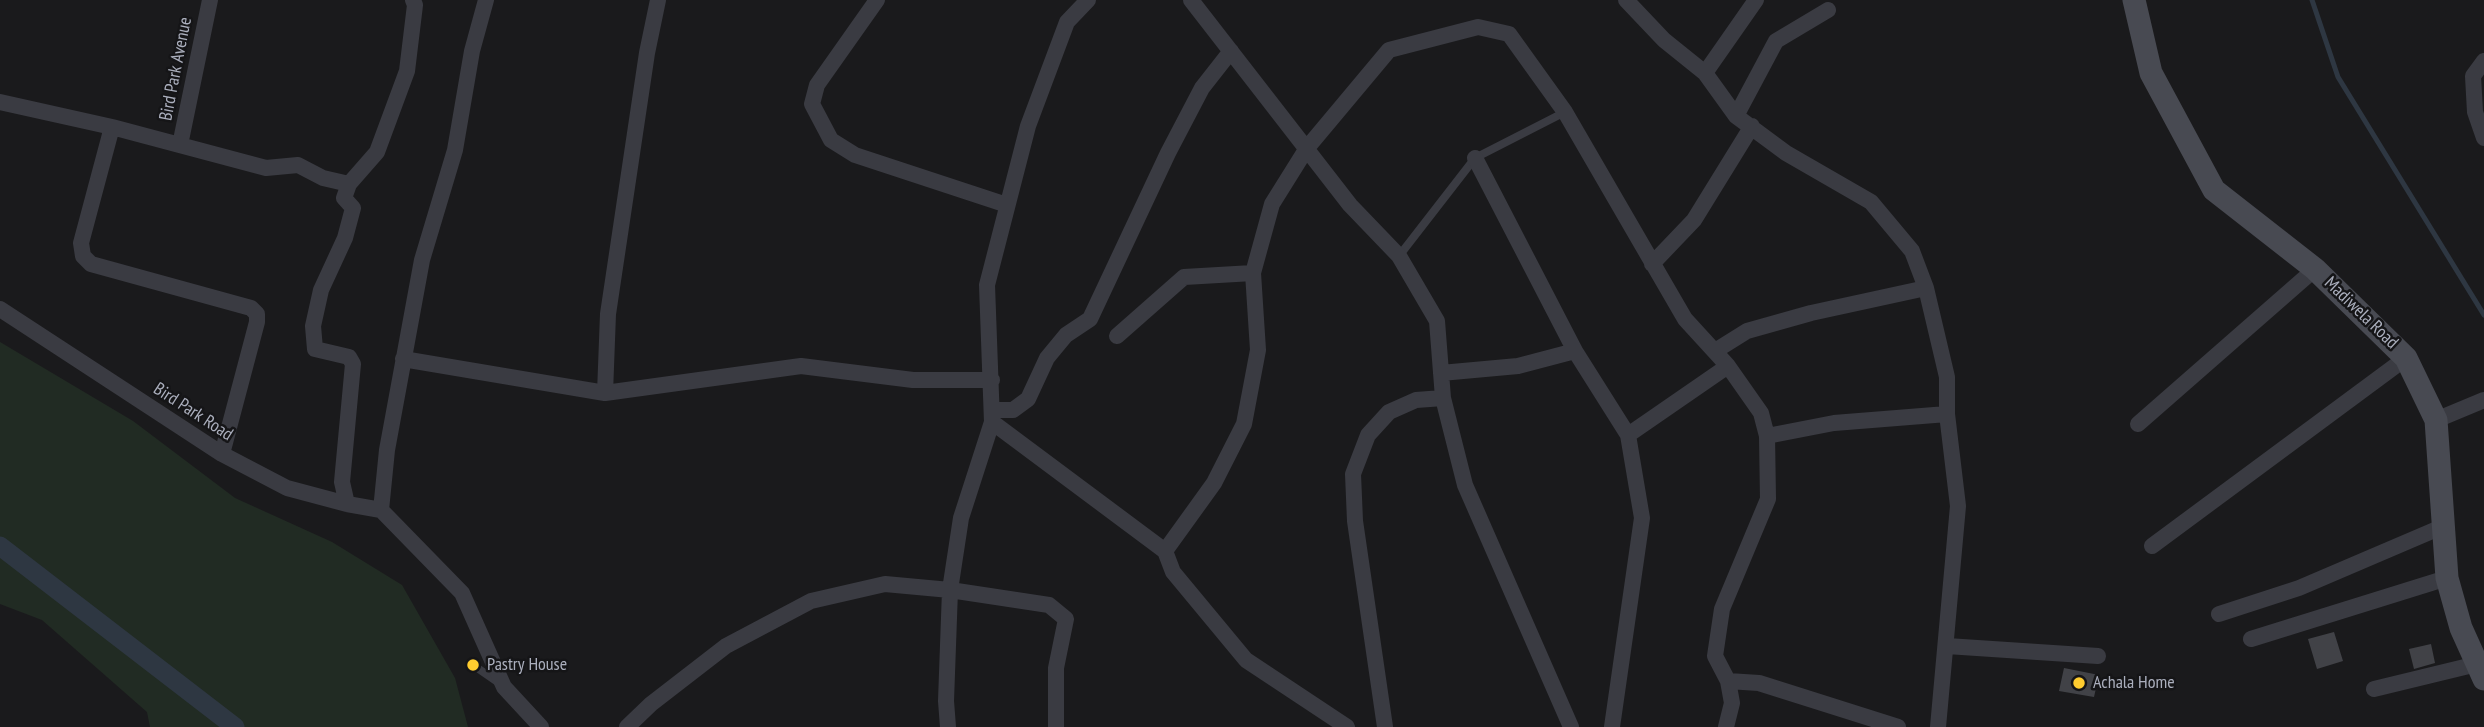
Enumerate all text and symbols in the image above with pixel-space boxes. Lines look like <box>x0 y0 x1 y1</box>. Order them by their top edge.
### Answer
street label: Bird Park Avenue <box>155 15 197 123</box>
street label: Madiwela Road <box>2320 273 2402 353</box>
street label: Bird Park Road <box>149 378 237 446</box>
place label: Pastry House <box>487 654 567 676</box>
marker: Pastry House <box>465 657 481 673</box>
place label: Achala Home <box>2093 672 2175 694</box>
marker: Achala Home <box>2071 675 2087 691</box>

